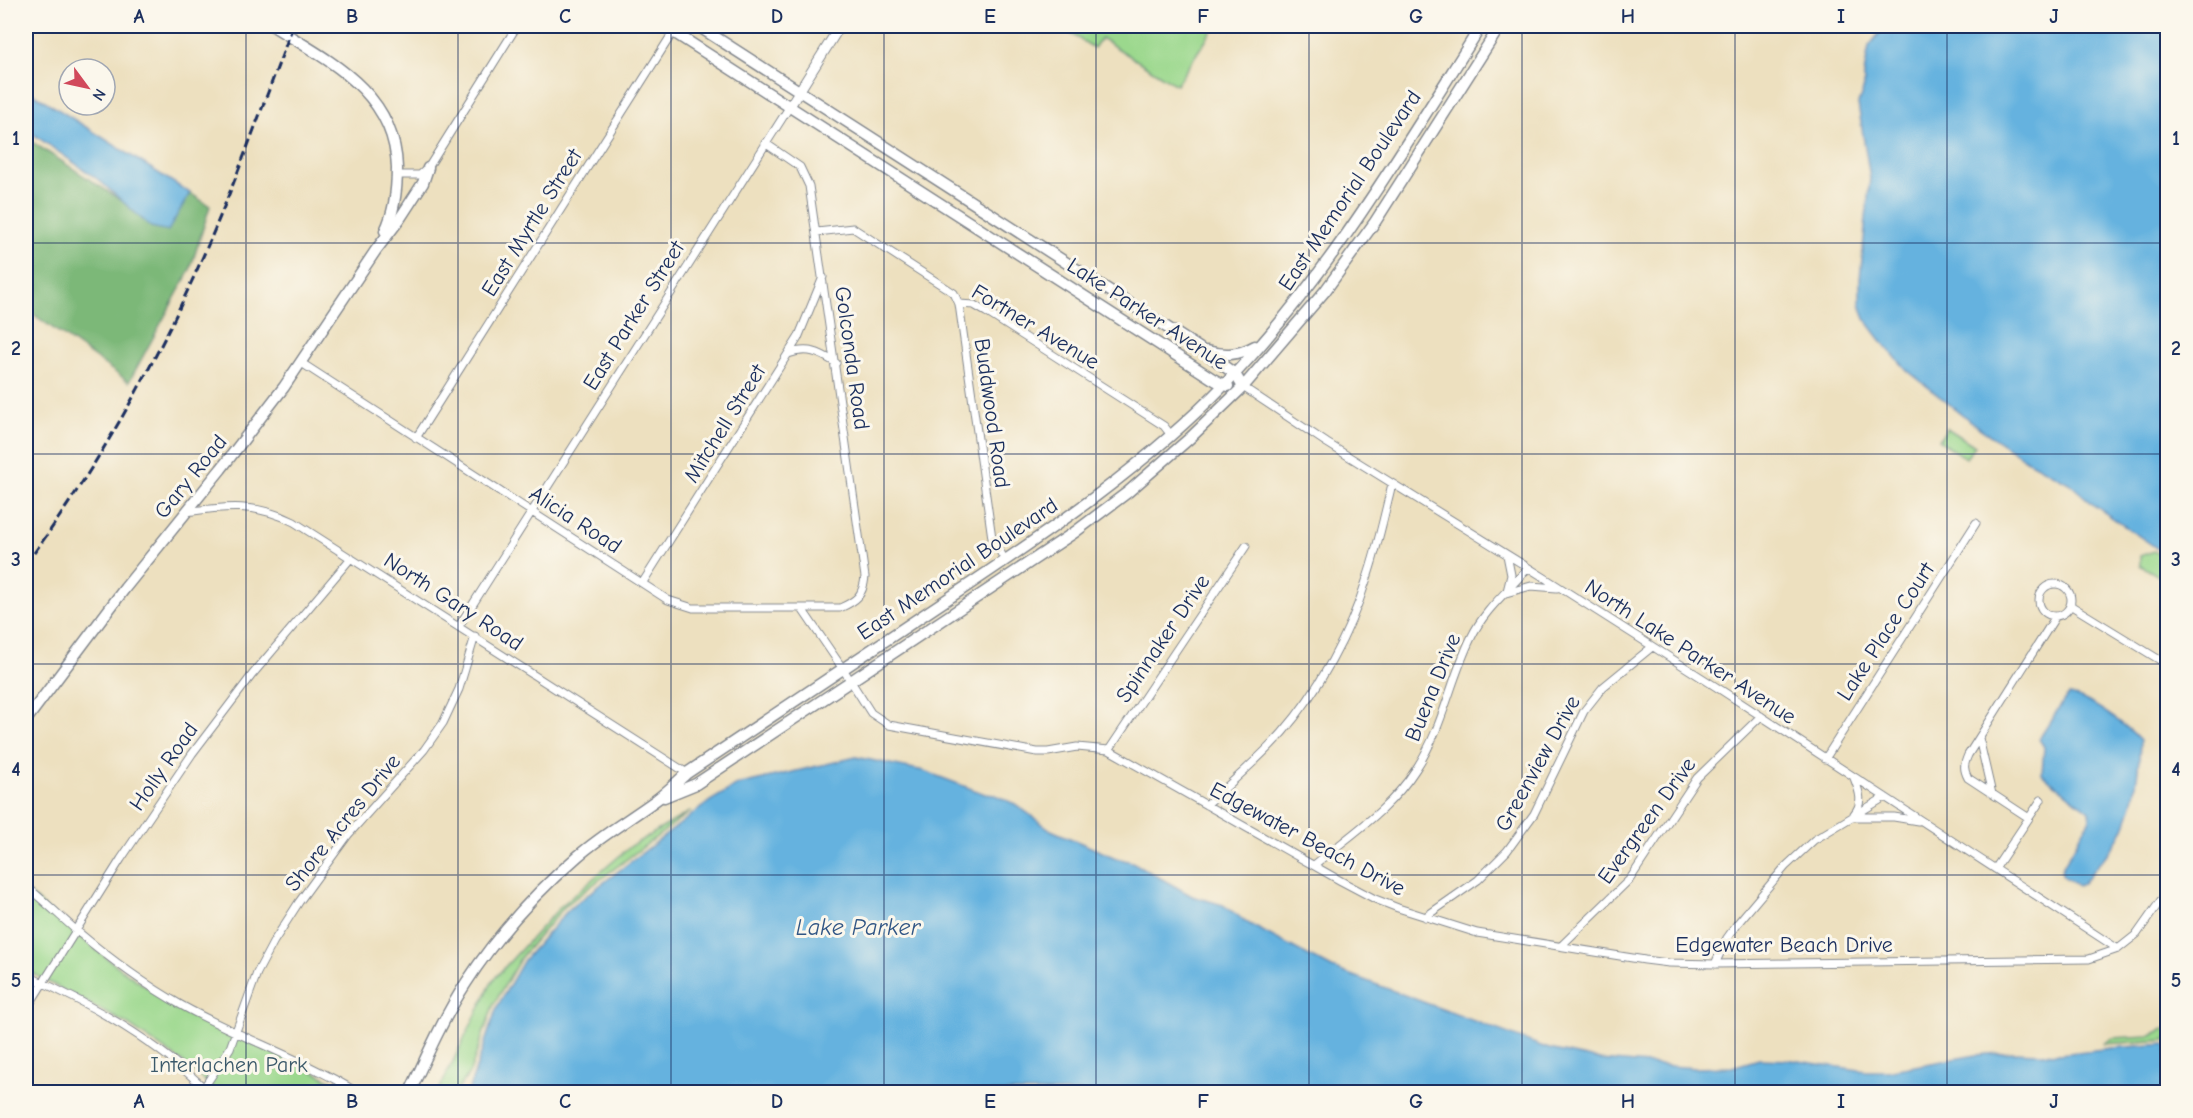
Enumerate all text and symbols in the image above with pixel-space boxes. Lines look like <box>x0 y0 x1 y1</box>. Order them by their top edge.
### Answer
text: A <box>133 5 145 28</box>
text: B <box>346 5 358 28</box>
text: C <box>559 5 571 28</box>
text: D <box>771 5 783 28</box>
text: E <box>984 5 996 28</box>
text: F <box>1197 5 1209 28</box>
text: G <box>1409 5 1423 28</box>
text: H <box>1621 5 1635 28</box>
text: I <box>1837 5 1845 28</box>
text: J <box>2049 5 2059 28</box>
north arrow <box>57 57 117 117</box>
text: N <box>88 85 109 104</box>
street label: East Memorial Boulevard <box>1273 85 1427 296</box>
text: 1 <box>12 127 20 150</box>
text: 1 <box>2172 127 2180 150</box>
street label: East Myrtle Street <box>476 143 588 301</box>
street label: East Parker Street <box>577 235 691 395</box>
street label: Lake Parker Avenue <box>1062 252 1233 375</box>
street label: Fortner Avenue <box>967 279 1104 375</box>
street label: Golconda Road <box>829 285 875 431</box>
text: 2 <box>11 337 21 360</box>
street label: Buddwood Road <box>969 337 1015 490</box>
text: 2 <box>2171 337 2181 360</box>
street label: Mitchell Street <box>678 359 772 487</box>
street label: Gary Road <box>149 429 233 524</box>
street label: Alicia Road <box>525 481 626 559</box>
street label: East Memorial Boulevard <box>852 492 1063 646</box>
street label: North Gary Road <box>379 547 528 657</box>
text: 3 <box>11 548 21 571</box>
text: 3 <box>2171 548 2181 571</box>
street label: Lake Place Court <box>1832 557 1941 705</box>
street label: Spinnaker Drive <box>1110 569 1215 708</box>
street label: North Lake Parker Avenue <box>1580 574 1801 730</box>
street label: Buena Drive <box>1399 630 1466 745</box>
street label: Greenview Drive <box>1490 691 1586 836</box>
street label: Holly Road <box>124 717 204 816</box>
street label: Shore Acres Drive <box>280 749 406 896</box>
street label: Evergreen Drive <box>1592 752 1701 889</box>
text: 4 <box>11 758 21 781</box>
text: 4 <box>2171 758 2181 781</box>
street label: Edgewater Beach Drive <box>1205 776 1410 901</box>
water label: Lake Parker <box>796 913 922 941</box>
street label: Edgewater Beach Drive <box>1675 932 1893 958</box>
text: 5 <box>11 969 21 992</box>
text: 5 <box>2171 969 2181 992</box>
park label: Interlachen Park <box>150 1052 308 1078</box>
text: A <box>133 1090 145 1113</box>
text: B <box>346 1090 358 1113</box>
text: C <box>559 1090 571 1113</box>
text: D <box>771 1090 783 1113</box>
text: E <box>984 1090 996 1113</box>
text: F <box>1197 1090 1209 1113</box>
text: G <box>1409 1090 1423 1113</box>
text: H <box>1621 1090 1635 1113</box>
text: I <box>1837 1090 1845 1113</box>
text: J <box>2049 1090 2059 1113</box>

